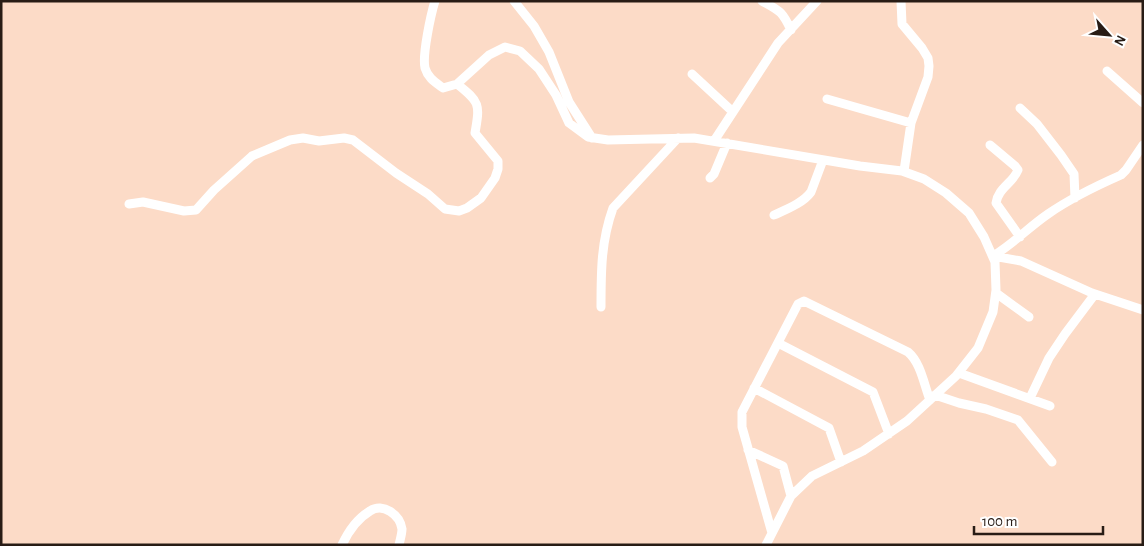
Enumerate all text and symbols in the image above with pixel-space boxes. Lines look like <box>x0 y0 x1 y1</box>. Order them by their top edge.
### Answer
north arrow <box>1084 10 1134 60</box>
text: N <box>1111 33 1128 48</box>
scale bar <box>974 504 1103 536</box>
text: 100 m <box>982 514 1017 529</box>

